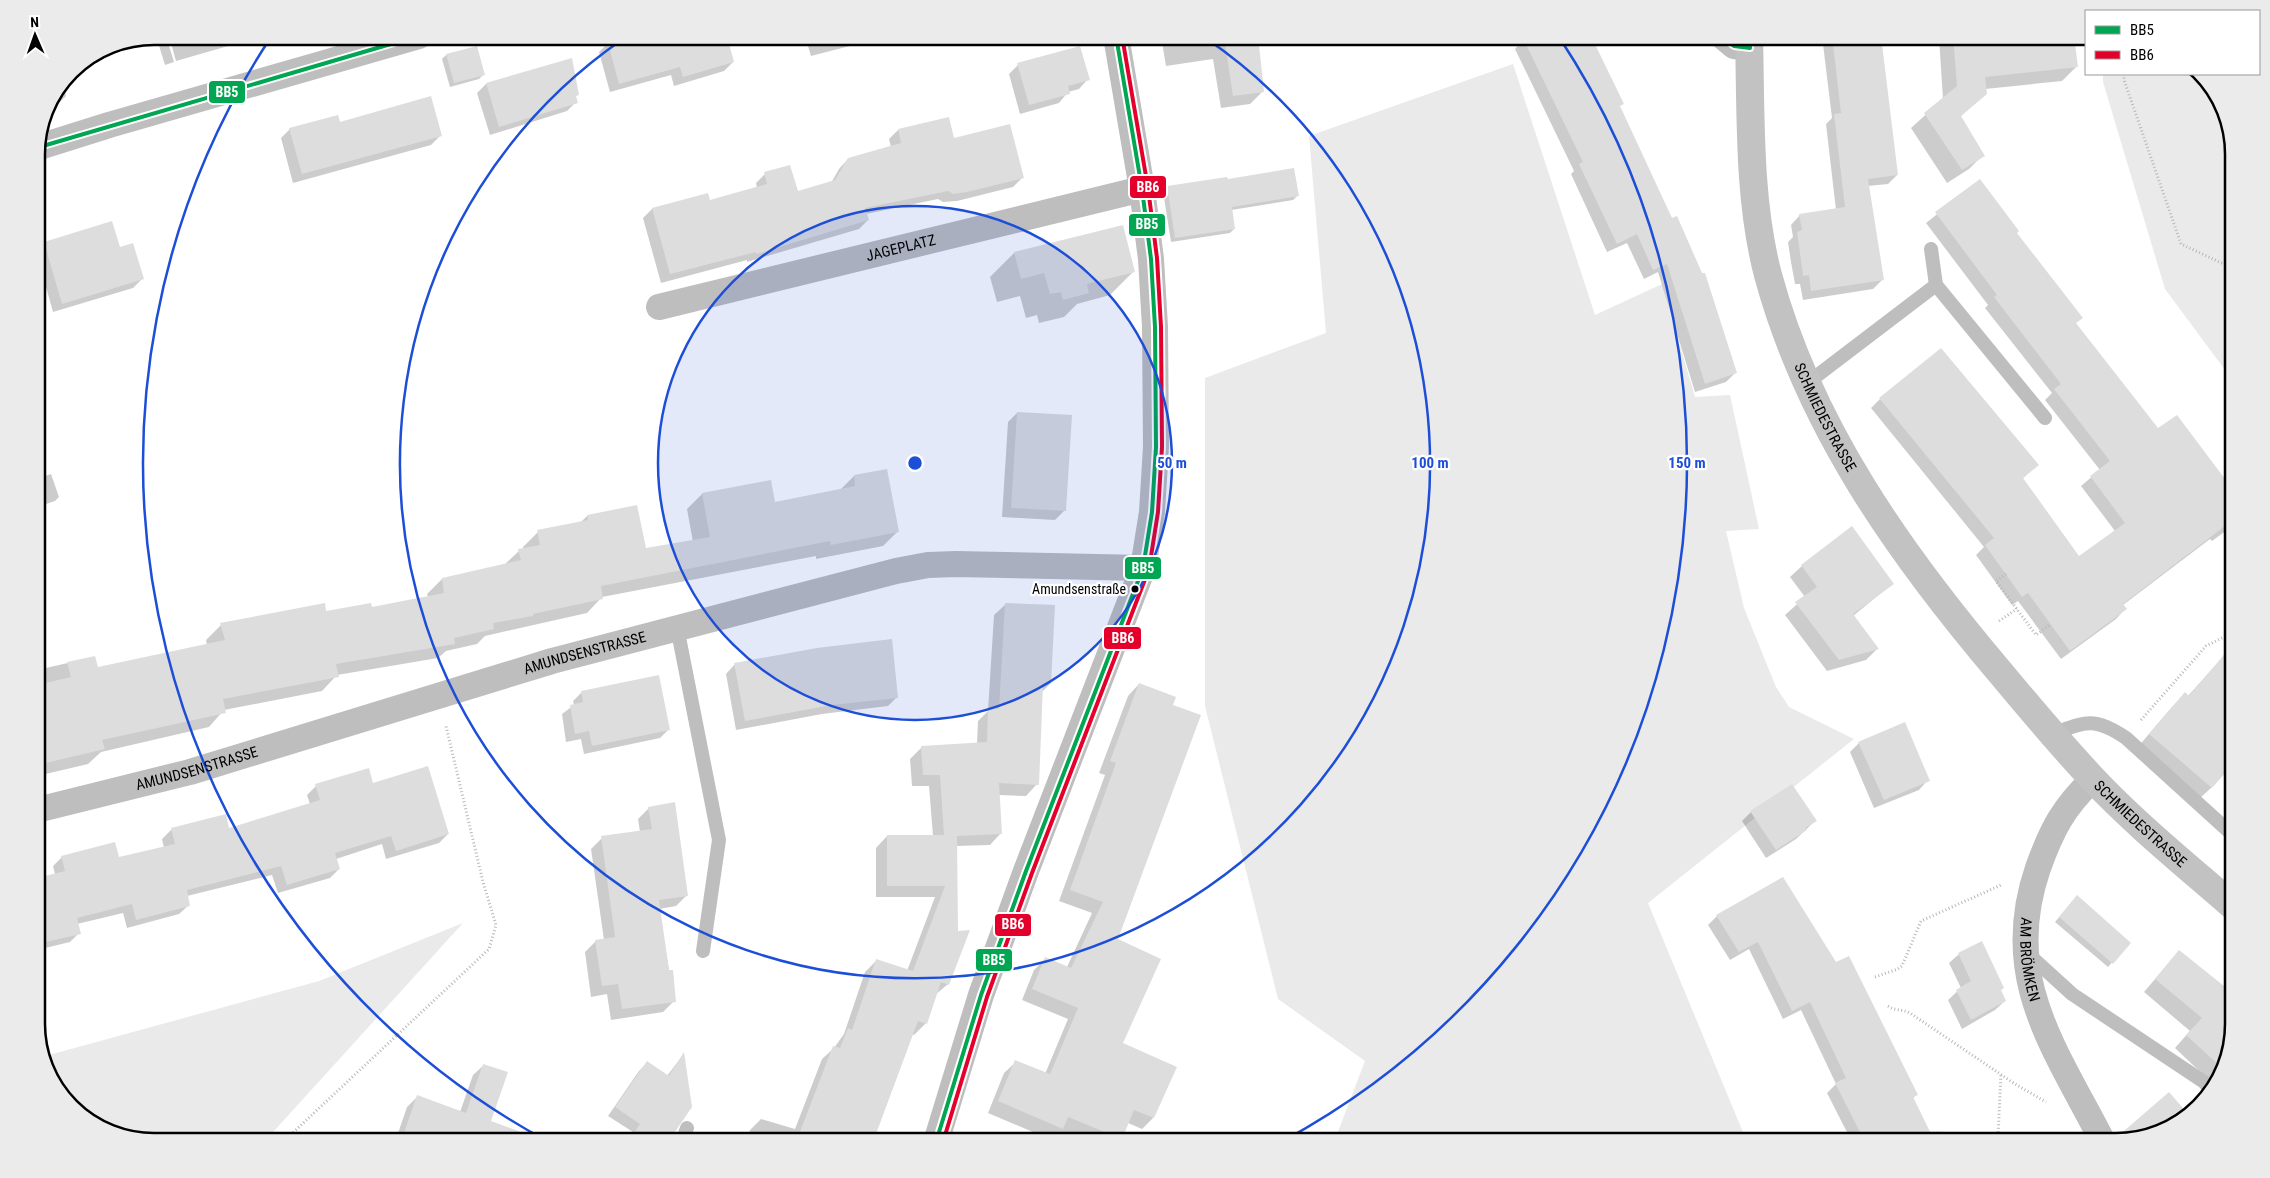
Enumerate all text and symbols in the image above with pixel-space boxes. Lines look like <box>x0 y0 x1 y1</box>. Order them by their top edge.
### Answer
north arrow <box>10 10 60 60</box>
legend <box>2085 10 2260 75</box>
text: N <box>30 14 39 30</box>
text: BB5 <box>2130 21 2154 39</box>
text: BB6 <box>2130 46 2154 64</box>
line badge: BB5 <box>208 80 246 104</box>
text: BB5 <box>216 84 238 100</box>
line badge: BB6 <box>1129 175 1167 199</box>
text: BB6 <box>1137 179 1159 195</box>
line badge: BB5 <box>1128 213 1166 237</box>
text: BB5 <box>1136 216 1158 232</box>
street label: JAGEPLATZ <box>864 231 938 265</box>
street label: SCHMIEDESTRASSE <box>1790 360 1860 475</box>
centre of rings <box>906 454 924 472</box>
text: 50 m <box>1157 454 1187 472</box>
text: 100 m <box>1411 454 1449 472</box>
text: 150 m <box>1668 454 1706 472</box>
line badge: BB5 <box>1124 556 1162 580</box>
text: BB5 <box>1132 560 1154 576</box>
place label: Amundsenstraße <box>1032 581 1126 597</box>
marker: Amundsenstraße <box>1130 584 1140 594</box>
line badge: BB6 <box>1103 626 1142 650</box>
street label: AMUNDSENSTRASSE <box>521 628 648 678</box>
text: BB6 <box>1112 630 1134 646</box>
street label: AMUNDSENSTRASSE <box>134 743 260 794</box>
street label: SCHMIEDESTRASSE <box>2090 777 2190 871</box>
line badge: BB6 <box>994 913 1032 937</box>
text: BB6 <box>1002 916 1024 932</box>
street label: AM BRÖMKEN <box>2016 917 2044 1004</box>
line badge: BB5 <box>975 948 1013 972</box>
text: BB5 <box>983 952 1005 968</box>

